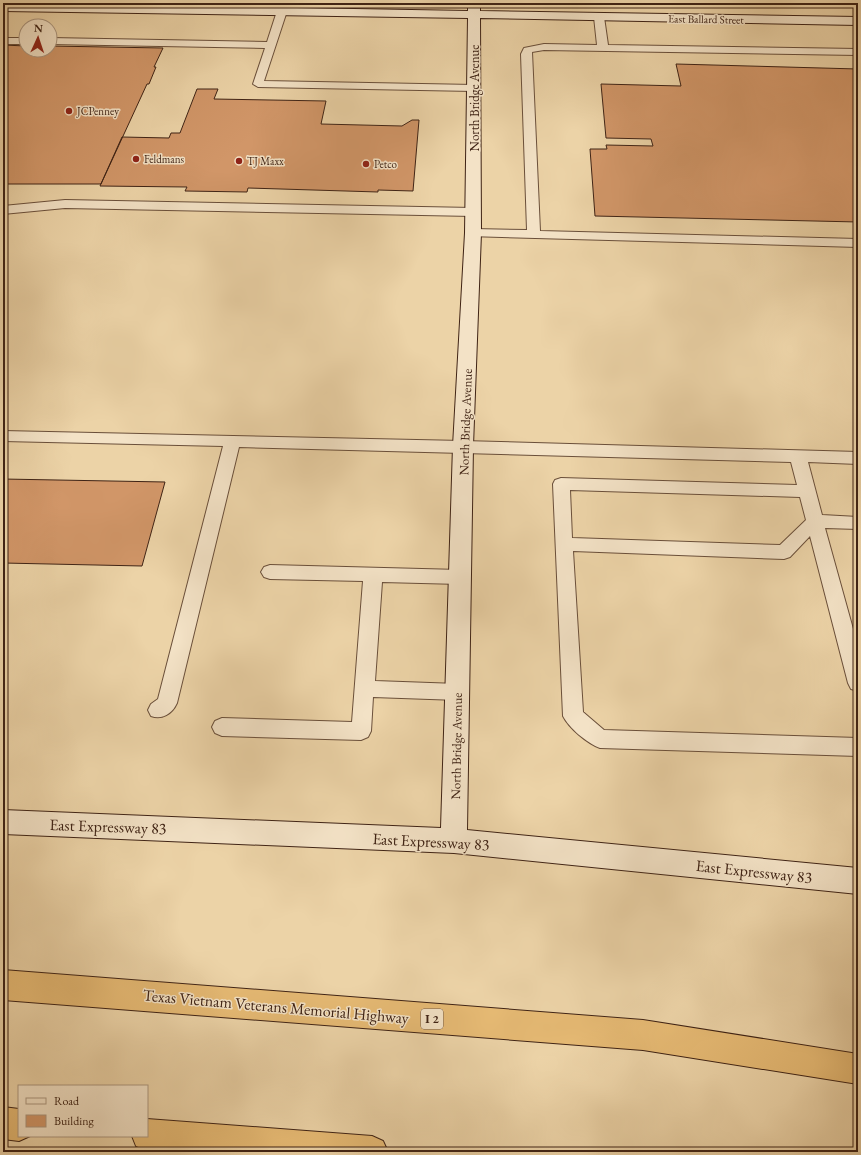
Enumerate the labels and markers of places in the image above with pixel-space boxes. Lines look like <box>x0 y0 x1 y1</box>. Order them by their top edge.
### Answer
place label: JCPenney <box>76 104 119 118</box>
marker: JCPenney <box>64 106 74 116</box>
place label: Feldmans <box>144 152 185 166</box>
marker: Feldmans <box>131 154 141 164</box>
place label: TJ Maxx <box>247 154 284 168</box>
marker: TJ Maxx <box>234 156 244 166</box>
place label: Petco <box>374 157 398 171</box>
marker: Petco <box>361 159 371 169</box>

